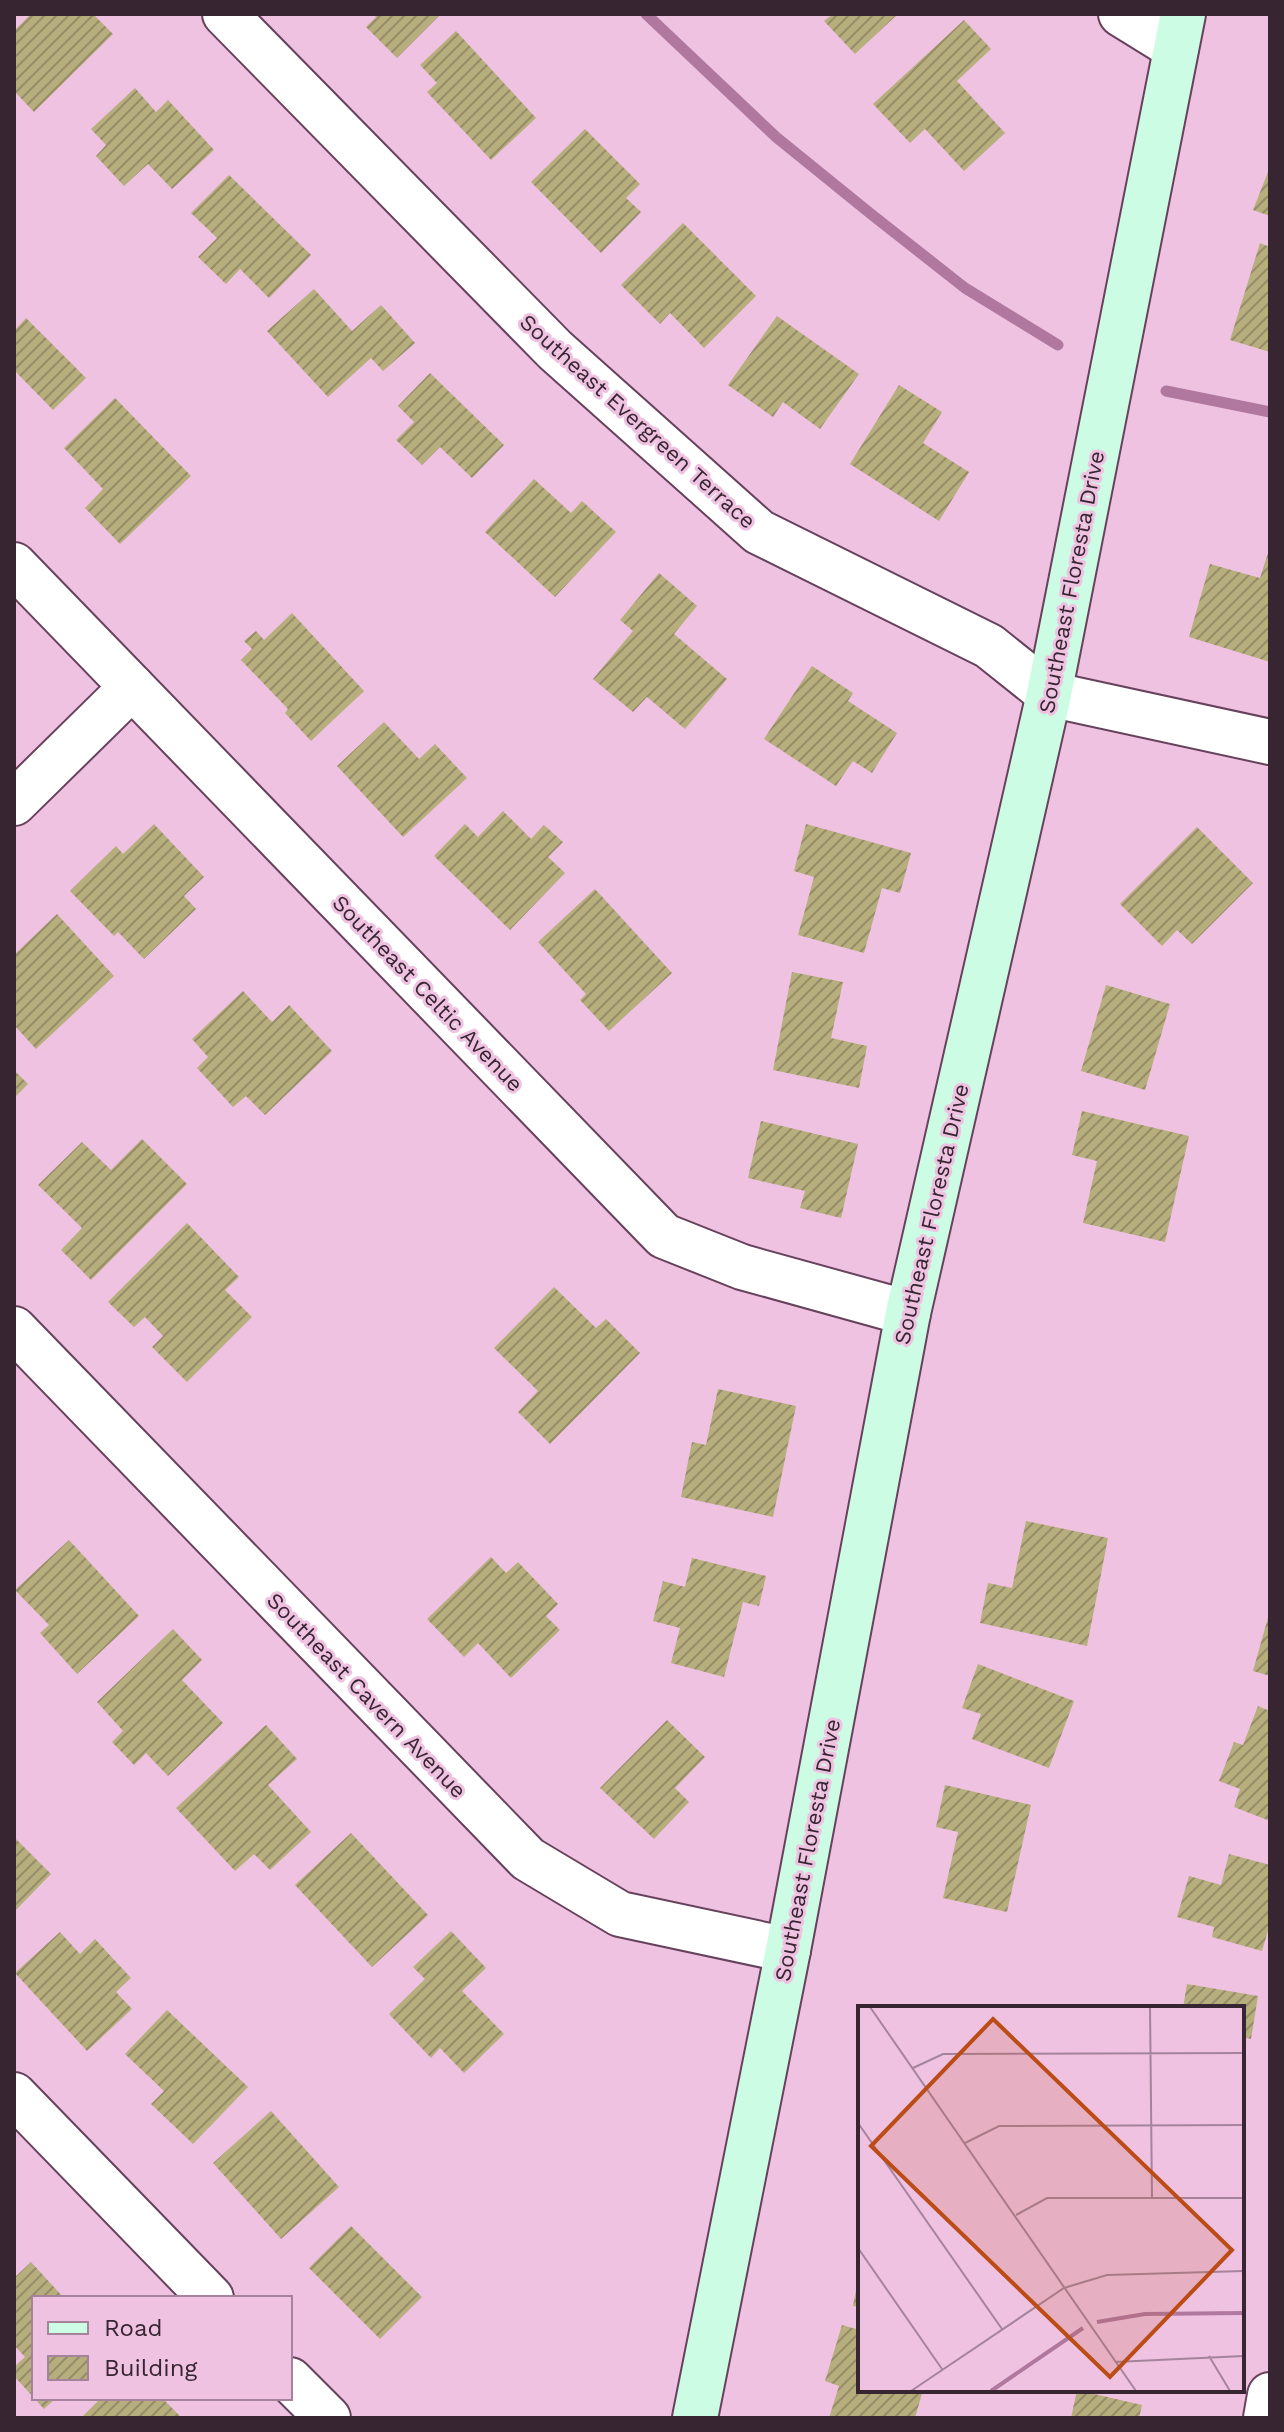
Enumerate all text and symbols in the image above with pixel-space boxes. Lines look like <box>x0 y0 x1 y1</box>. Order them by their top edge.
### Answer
street label: Southeast Evergreen Terrace <box>515 309 760 534</box>
street label: Southeast Floresta Drive <box>1034 449 1109 715</box>
street label: Southeast Celtic Avenue <box>327 890 528 1097</box>
street label: Southeast Floresta Drive <box>889 1081 974 1347</box>
street label: Southeast Cavern Avenue <box>262 1588 471 1803</box>
street label: Southeast Floresta Drive <box>770 1717 845 1983</box>
inset map <box>858 2006 1244 2392</box>
legend <box>32 2296 292 2400</box>
text: Road <box>104 2314 163 2342</box>
text: Building <box>104 2354 197 2382</box>

